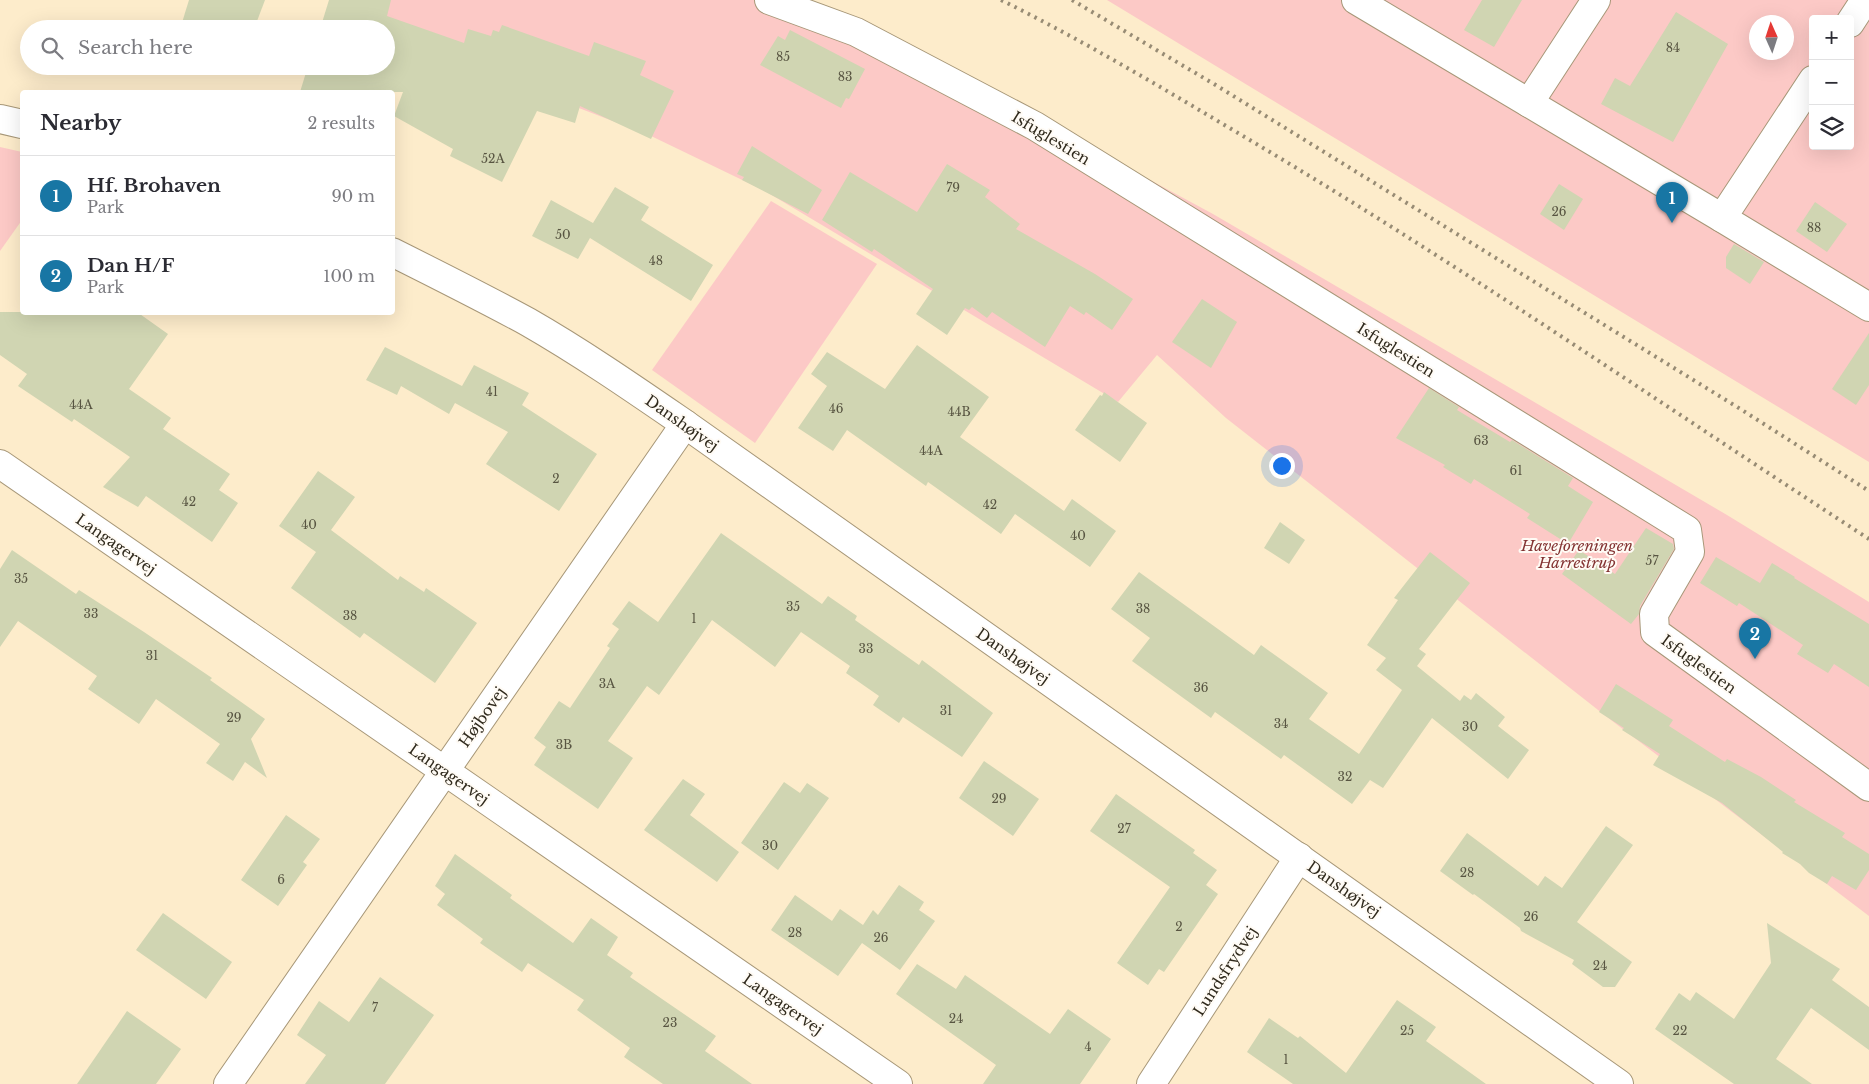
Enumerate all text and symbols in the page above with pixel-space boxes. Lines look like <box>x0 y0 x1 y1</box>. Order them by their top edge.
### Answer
north arrow <box>1749 15 1794 60</box>
map controls <box>1809 15 1854 150</box>
button: + <box>1809 15 1854 60</box>
search box <box>20 20 395 75</box>
icon: search <box>38 34 66 62</box>
text: Search here <box>78 36 193 59</box>
house number: 84 <box>1666 40 1680 55</box>
house number: 85 <box>776 49 790 64</box>
button: − <box>1809 60 1854 105</box>
house number: 83 <box>838 69 852 84</box>
button: layers <box>1809 105 1854 150</box>
street label: Isfuglestien <box>1008 107 1094 169</box>
text: Nearby <box>40 110 121 136</box>
text: 2 results <box>307 113 375 133</box>
house number: 52A <box>481 151 505 166</box>
text: Hf. Brohaven <box>87 174 221 197</box>
house number: 79 <box>946 180 960 195</box>
pin: 1 <box>1656 182 1688 223</box>
text: 1 <box>53 186 59 206</box>
text: 90 m <box>332 186 375 206</box>
text: Park <box>87 197 124 217</box>
house number: 26 <box>1551 204 1567 219</box>
house number: 88 <box>1807 220 1821 235</box>
house number: 50 <box>555 227 571 242</box>
house number: 48 <box>649 253 663 268</box>
text: Dan H/F <box>87 254 174 277</box>
text: 2 <box>51 266 61 286</box>
text: 100 m <box>323 266 375 286</box>
text: Park <box>87 277 124 297</box>
street label: Isfuglestien <box>1354 319 1438 381</box>
house number: 41 <box>486 384 498 399</box>
street label: Danshøjvej <box>642 391 722 455</box>
house number: 44A <box>69 397 93 412</box>
house number: 46 <box>829 401 844 416</box>
house number: 44B <box>947 404 971 419</box>
house number: 63 <box>1473 433 1489 448</box>
house number: 44A <box>919 443 943 458</box>
your location <box>1269 453 1295 479</box>
house number: 61 <box>1509 463 1523 478</box>
house number: 2 <box>552 471 560 486</box>
house number: 42 <box>182 494 196 509</box>
house number: 42 <box>983 497 997 512</box>
street label: Langagervej <box>72 509 160 579</box>
house number: 40 <box>301 517 317 532</box>
house number: 40 <box>1070 528 1086 543</box>
park label: Haveforeningen Harrestrup <box>1520 536 1633 572</box>
house number: 57 <box>1646 553 1659 568</box>
house number: 35 <box>14 571 28 586</box>
house number: 35 <box>786 599 800 614</box>
house number: 38 <box>1136 601 1150 616</box>
house number: 33 <box>84 606 98 621</box>
house number: 38 <box>343 608 357 623</box>
house number: 1 <box>691 611 697 626</box>
pin: 2 <box>1739 618 1771 659</box>
street label: Danshøjvej <box>973 624 1053 688</box>
street label: Isfuglestien <box>1658 630 1740 698</box>
house number: 33 <box>859 641 873 656</box>
house number: 31 <box>146 648 158 663</box>
house number: 3A <box>599 676 616 691</box>
house number: 36 <box>1193 680 1209 695</box>
street label: Højbovej <box>454 683 510 751</box>
house number: 31 <box>940 703 952 718</box>
house number: 29 <box>226 710 242 725</box>
house number: 34 <box>1274 716 1288 731</box>
house number: 30 <box>1462 719 1478 734</box>
house number: 3B <box>556 737 572 752</box>
street label: Langagervej <box>405 739 493 809</box>
house number: 32 <box>1338 769 1352 784</box>
house number: 29 <box>991 791 1007 806</box>
house number: 27 <box>1117 821 1132 836</box>
house number: 30 <box>762 838 778 853</box>
street label: Danshøjvej <box>1304 857 1384 921</box>
house number: 28 <box>1460 865 1474 880</box>
house number: 6 <box>277 872 285 887</box>
house number: 26 <box>1523 909 1539 924</box>
house number: 2 <box>1175 919 1183 934</box>
street label: Lundsfrydvej <box>1189 923 1261 1019</box>
house number: 28 <box>788 925 802 940</box>
house number: 26 <box>873 930 889 945</box>
house number: 24 <box>1593 958 1607 973</box>
street label: Langagervej <box>739 969 827 1039</box>
house number: 7 <box>372 1000 379 1015</box>
house number: 24 <box>949 1011 963 1026</box>
house number: 23 <box>663 1015 677 1030</box>
house number: 25 <box>1400 1023 1414 1038</box>
house number: 22 <box>1673 1023 1687 1038</box>
house number: 4 <box>1084 1039 1092 1054</box>
house number: 1 <box>1283 1052 1289 1067</box>

